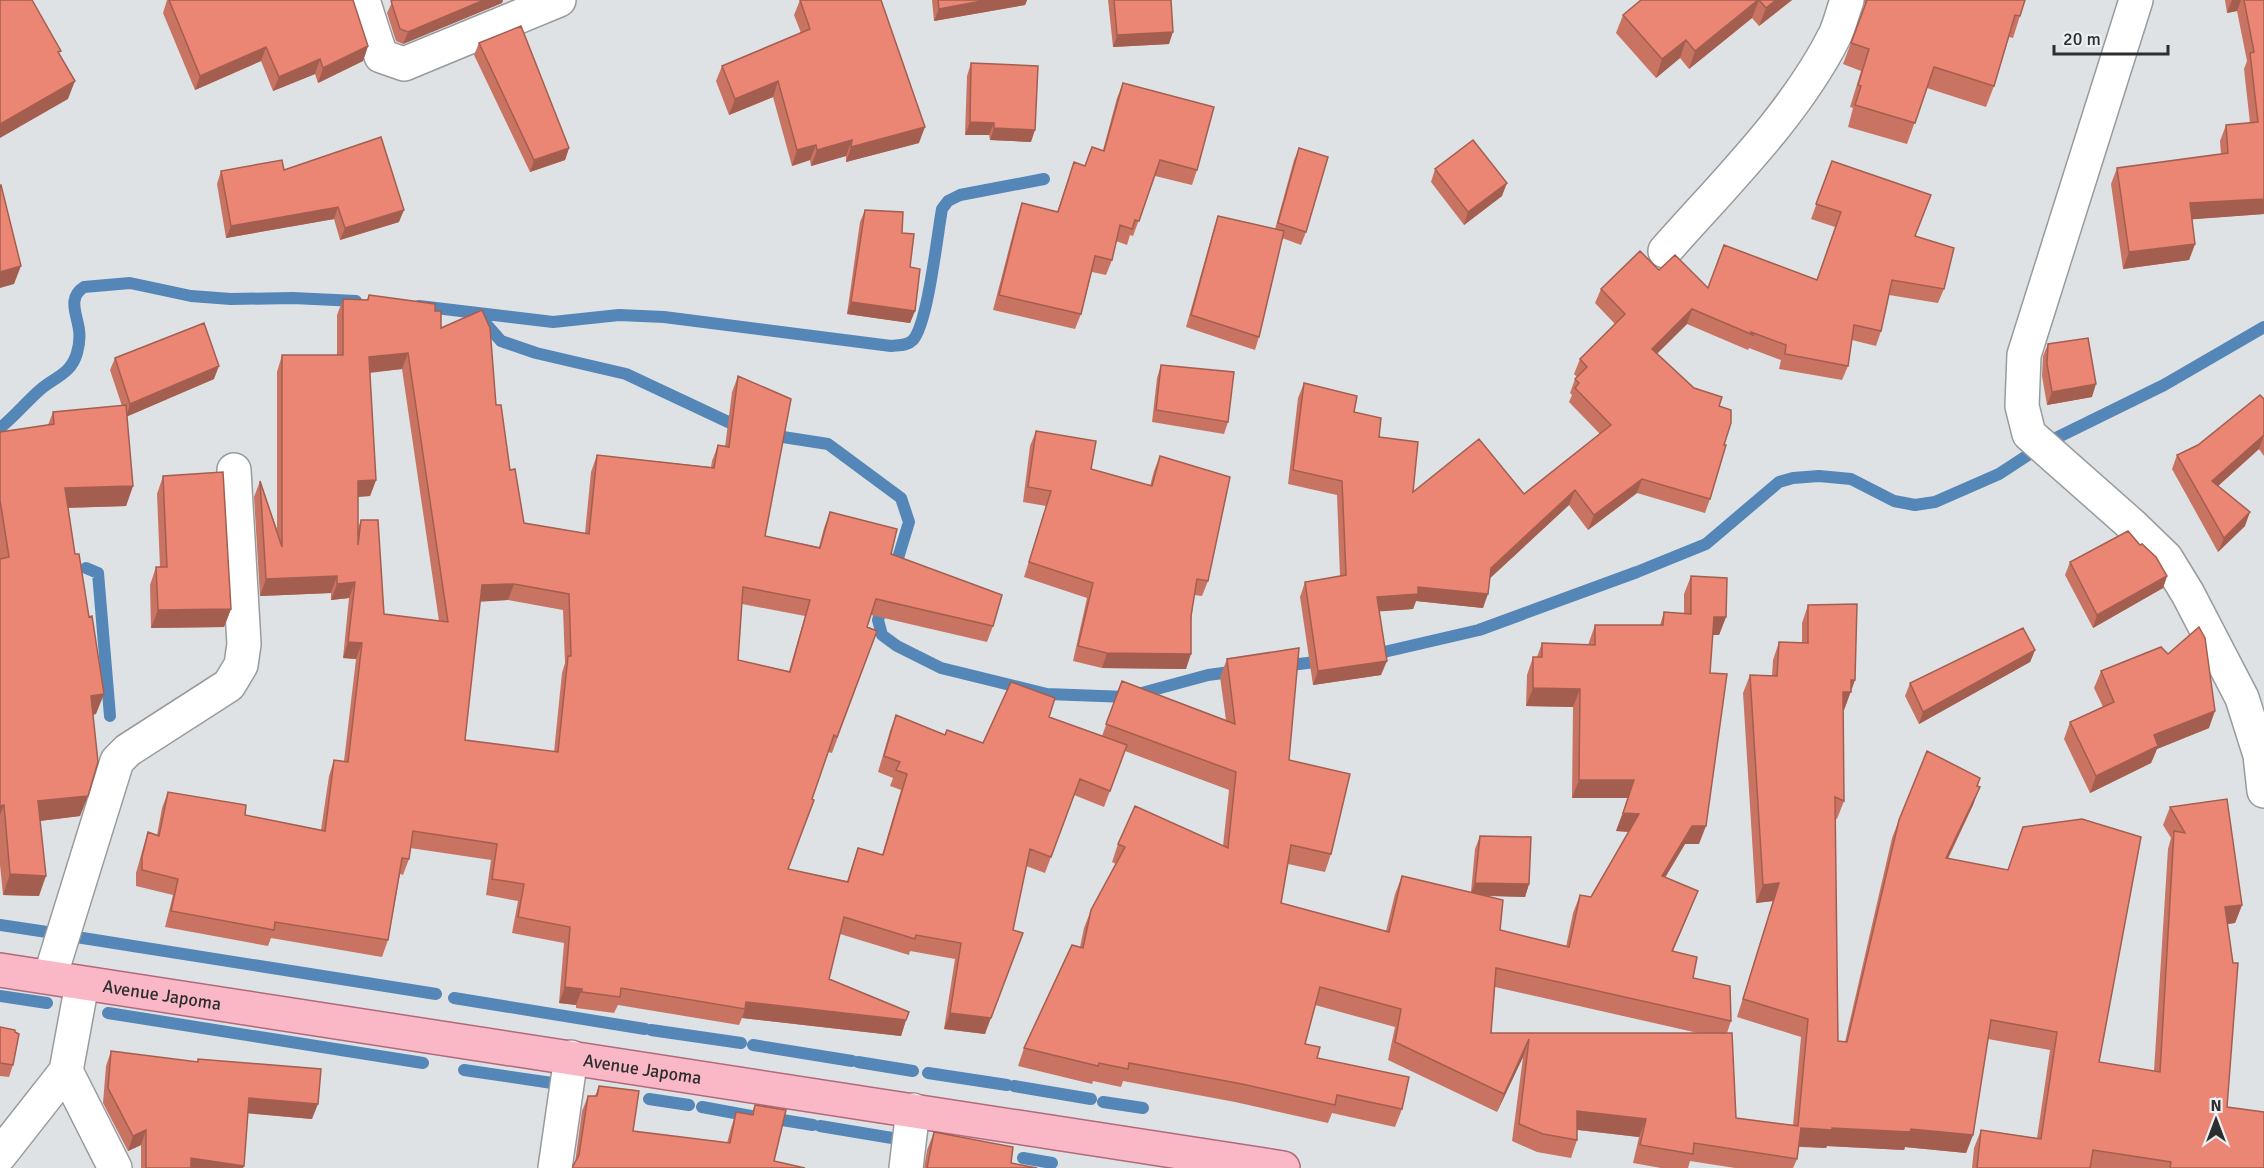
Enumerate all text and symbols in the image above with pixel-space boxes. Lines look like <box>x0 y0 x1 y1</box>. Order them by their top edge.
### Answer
scale bar <box>2054 18 2168 56</box>
text: 20 m <box>2063 28 2101 50</box>
street label: Avenue Japoma <box>101 975 223 1015</box>
street label: Avenue Japoma <box>582 1049 703 1089</box>
north arrow <box>2186 1090 2246 1150</box>
text: N <box>2210 1096 2222 1116</box>

